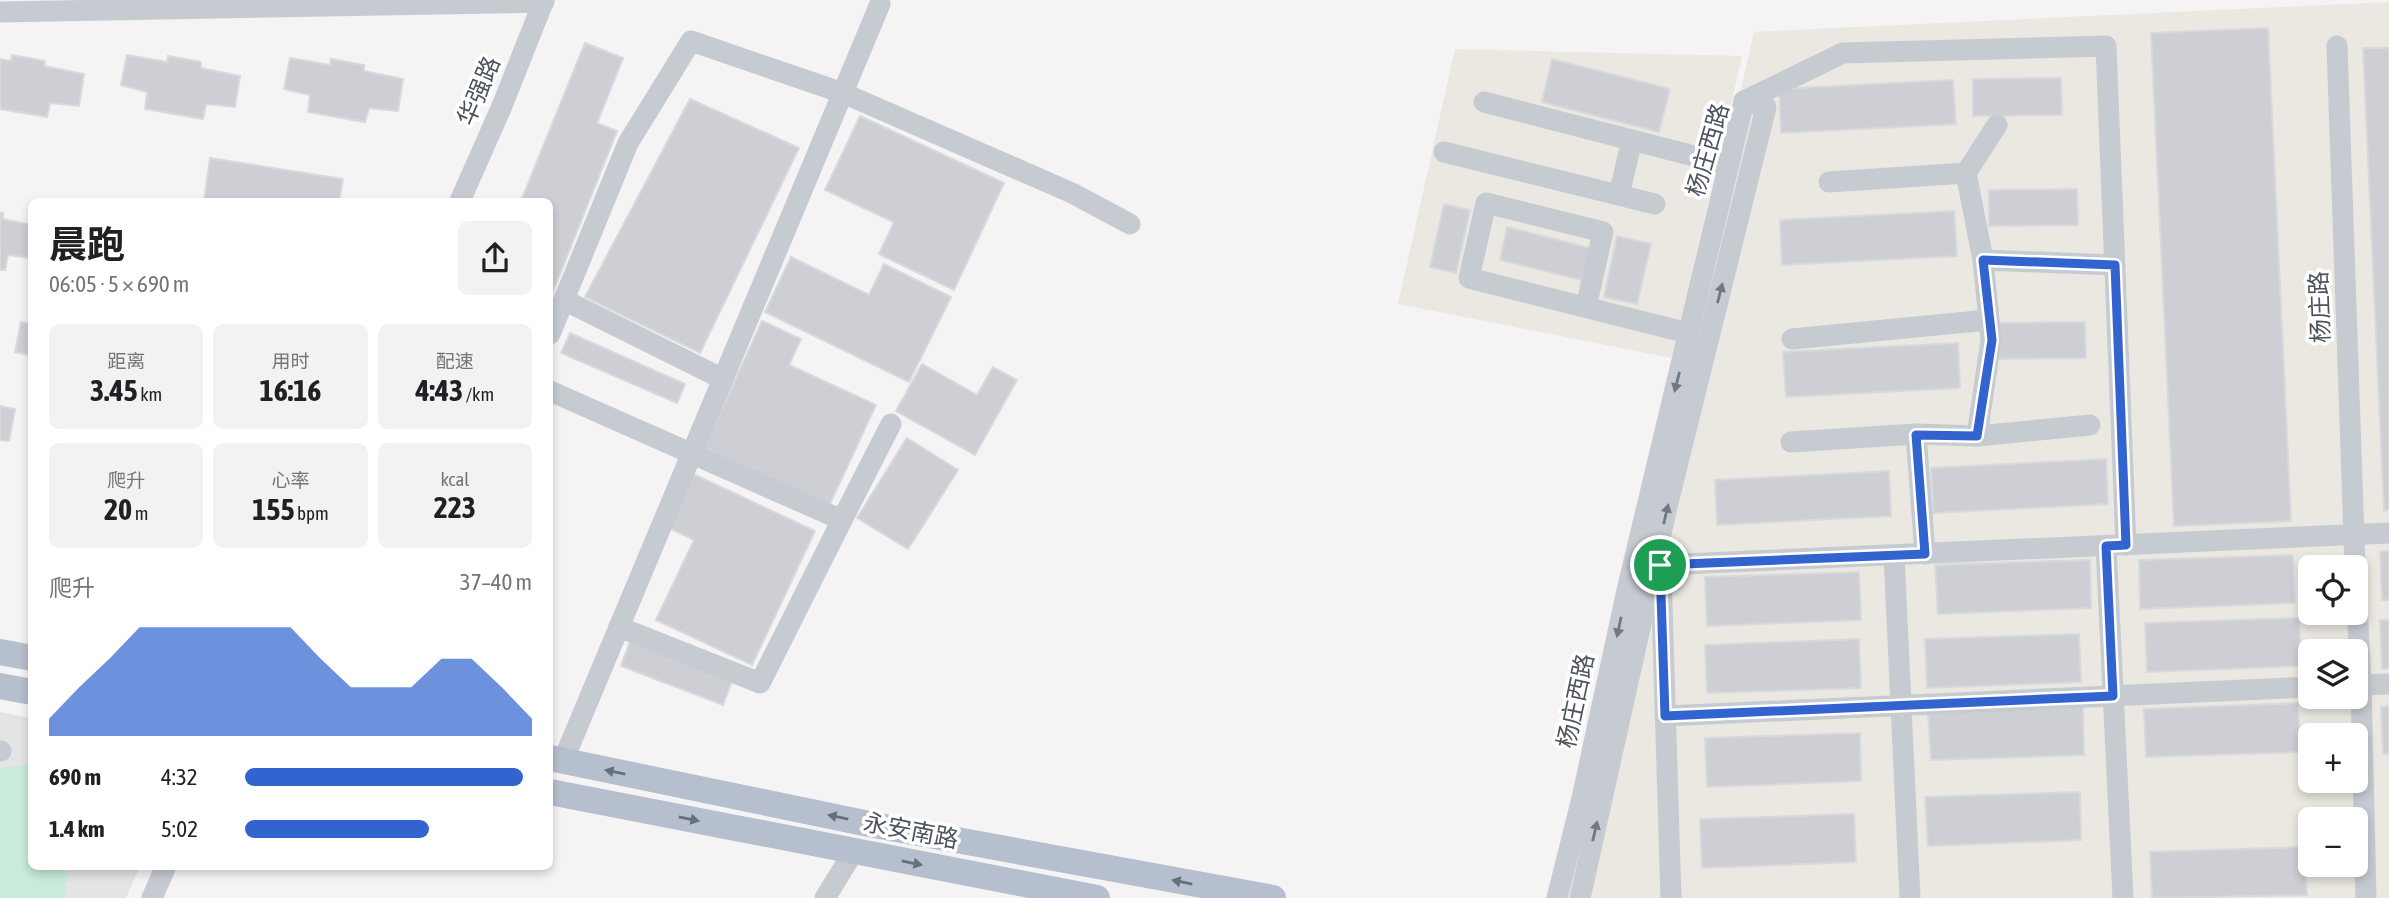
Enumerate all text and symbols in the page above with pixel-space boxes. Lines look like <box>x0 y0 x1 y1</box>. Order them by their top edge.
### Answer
street label: 华强路 <box>452 52 505 129</box>
street label: 杨庄西路 <box>1681 100 1734 200</box>
button: share <box>458 221 532 295</box>
text: 晨跑 <box>49 223 125 266</box>
text: 06:05 · 5 × 690 m <box>49 271 189 297</box>
street label: 杨庄路 <box>2305 271 2334 343</box>
one-way arrow <box>1715 282 1726 304</box>
text: 距离 <box>107 350 145 372</box>
text: 用时 <box>271 350 310 372</box>
text: 配速 <box>436 350 474 372</box>
one-way arrow <box>1671 371 1682 393</box>
text: 3.45 <box>90 373 138 407</box>
text: 16:16 <box>260 373 321 407</box>
text: 4:43 <box>415 373 463 407</box>
text: km <box>138 383 162 405</box>
text: /km <box>463 383 494 405</box>
text: kcal <box>440 468 469 490</box>
text: 爬升 <box>107 469 145 491</box>
text: 心率 <box>271 469 310 491</box>
text: 223 <box>434 490 476 524</box>
text: 20 <box>104 492 132 526</box>
text: 155 <box>252 492 295 526</box>
text: m <box>132 502 148 524</box>
text: bpm <box>295 502 329 524</box>
one-way arrow <box>1661 503 1672 525</box>
pin <box>1630 535 1690 595</box>
icon: arrive <box>1641 546 1679 584</box>
map controls <box>2298 555 2368 877</box>
button: locate <box>2298 555 2368 625</box>
text: 37–40 m <box>460 569 532 595</box>
text: 爬升 <box>49 575 95 601</box>
one-way arrow <box>1613 616 1624 638</box>
button: layers <box>2298 639 2368 709</box>
street label: 杨庄西路 <box>1552 651 1599 751</box>
button: + <box>2298 723 2368 793</box>
text: 690 m <box>49 764 101 790</box>
text: 4:32 <box>161 764 198 790</box>
one-way arrow <box>604 766 626 777</box>
button: − <box>2298 807 2368 877</box>
street label: 永安南路 <box>861 808 961 853</box>
one-way arrow <box>827 812 849 823</box>
one-way arrow <box>678 814 700 825</box>
text: 1.4 km <box>49 816 105 842</box>
text: 5:02 <box>161 816 198 842</box>
one-way arrow <box>1590 820 1601 842</box>
one-way arrow <box>901 857 923 868</box>
one-way arrow <box>1170 876 1192 887</box>

